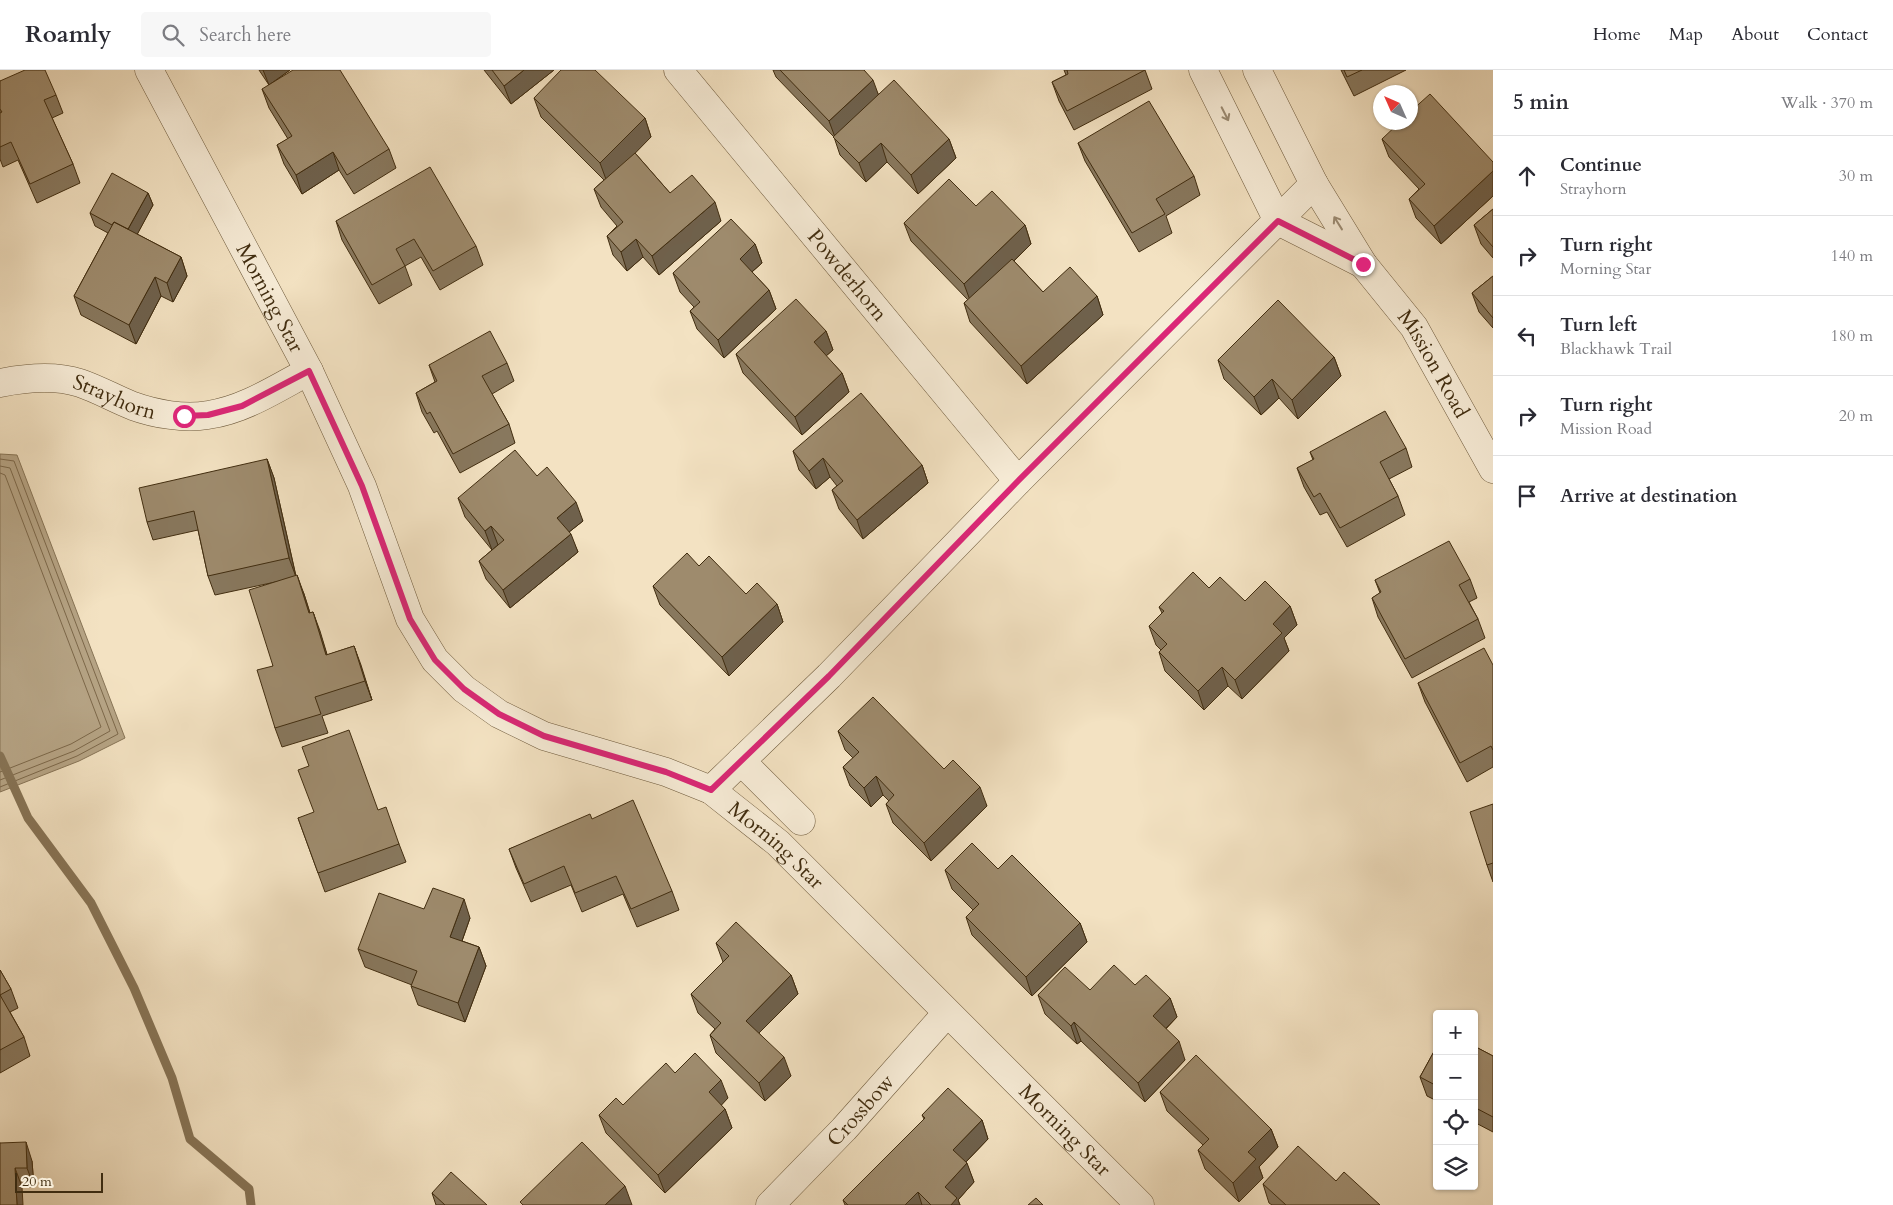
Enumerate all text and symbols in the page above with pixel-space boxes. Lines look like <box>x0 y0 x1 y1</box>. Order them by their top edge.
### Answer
search box <box>141 12 491 57</box>
text: Roamly <box>25 18 111 51</box>
icon: search <box>159 21 187 49</box>
text: Search here <box>199 22 291 48</box>
text: Home <box>1593 22 1641 47</box>
text: Map <box>1669 22 1703 47</box>
text: About <box>1731 22 1779 47</box>
text: Contact <box>1807 22 1868 47</box>
north arrow <box>1373 85 1418 130</box>
text: 5 min <box>1513 88 1569 117</box>
text: Walk · 370 m <box>1781 92 1873 114</box>
one-way arrow <box>1220 106 1230 121</box>
text: Continue <box>1560 152 1642 178</box>
icon: ahead <box>1513 162 1541 190</box>
text: 30 m <box>1839 165 1873 187</box>
text: Strayhorn <box>1560 178 1627 200</box>
one-way arrow <box>1332 216 1342 230</box>
street label: Powderhorn <box>801 223 894 327</box>
text: Turn right <box>1560 232 1652 258</box>
street label: Morning Star <box>229 238 311 358</box>
icon: right <box>1513 242 1541 270</box>
text: 140 m <box>1831 245 1873 267</box>
route end <box>1352 253 1375 276</box>
text: Morning Star <box>1560 258 1651 280</box>
street label: Mission Road <box>1391 303 1476 423</box>
text: Turn left <box>1560 312 1637 338</box>
icon: left <box>1513 322 1541 350</box>
text: 180 m <box>1831 325 1873 347</box>
text: Blackhawk Trail <box>1560 338 1672 360</box>
street label: Strayhorn <box>70 367 159 427</box>
text: Turn right <box>1560 392 1652 418</box>
icon: right <box>1513 402 1541 430</box>
route start <box>173 405 196 428</box>
text: 20 m <box>1839 405 1873 427</box>
text: Mission Road <box>1560 418 1652 440</box>
icon: arrive <box>1513 482 1541 510</box>
text: Arrive at destination <box>1560 483 1737 509</box>
street label: Morning Star <box>722 794 831 896</box>
map controls <box>1433 1010 1478 1190</box>
button: + <box>1433 1010 1478 1055</box>
button: − <box>1433 1055 1478 1100</box>
street label: Crossbow <box>820 1067 901 1153</box>
street label: Morning Star <box>1012 1077 1118 1183</box>
button: locate <box>1433 1100 1478 1145</box>
button: layers <box>1433 1145 1478 1190</box>
scale bar <box>15 1170 102 1193</box>
text: 20 m <box>22 1172 52 1191</box>

